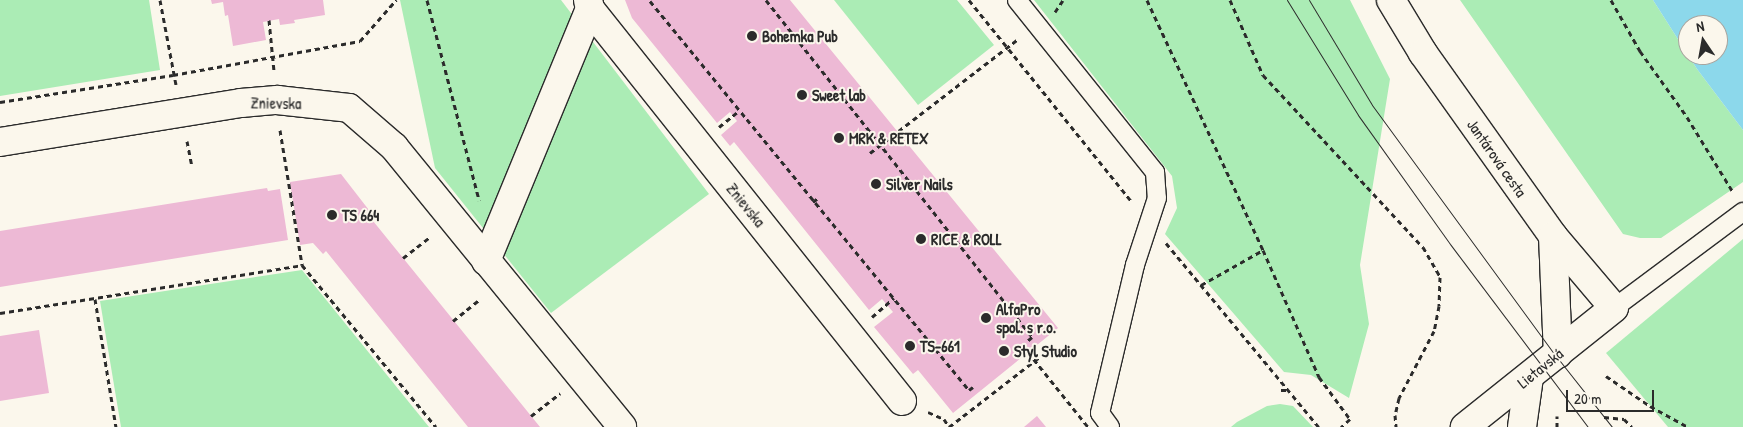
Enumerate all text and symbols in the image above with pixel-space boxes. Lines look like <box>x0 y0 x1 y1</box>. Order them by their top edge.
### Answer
north arrow <box>1678 15 1728 65</box>
text: N <box>1694 16 1706 36</box>
place label: Bohemka Pub <box>762 26 838 46</box>
marker: Bohemka Pub <box>746 30 758 42</box>
place label: Sweet lab <box>812 85 866 105</box>
marker: Sweet lab <box>796 89 808 101</box>
street label: Znievska <box>250 93 302 113</box>
street label: Jantárová cesta <box>1463 115 1531 201</box>
place label: MRK & RETEX <box>849 128 929 148</box>
marker: MRK & RETEX <box>833 132 845 144</box>
place label: Silver Nails <box>886 174 953 194</box>
marker: Silver Nails <box>870 178 882 190</box>
street label: Znievska <box>723 179 769 231</box>
place label: TS 664 <box>342 205 379 225</box>
marker: TS 664 <box>326 209 338 221</box>
place label: RICE & ROLL <box>931 229 1002 249</box>
marker: RICE & ROLL <box>915 233 927 245</box>
place label: AlfaPro spol. s r.o. <box>996 299 1056 337</box>
marker: AlfaPro spol. s r.o. <box>980 312 992 324</box>
place label: TS-661 <box>920 336 960 356</box>
marker: TS-661 <box>904 340 916 352</box>
place label: Styl Studio <box>1014 341 1077 361</box>
street label: Lietavská <box>1513 344 1567 392</box>
marker: Styl Studio <box>998 345 1010 357</box>
scale bar <box>1568 380 1656 412</box>
text: 20 m <box>1574 388 1601 409</box>

